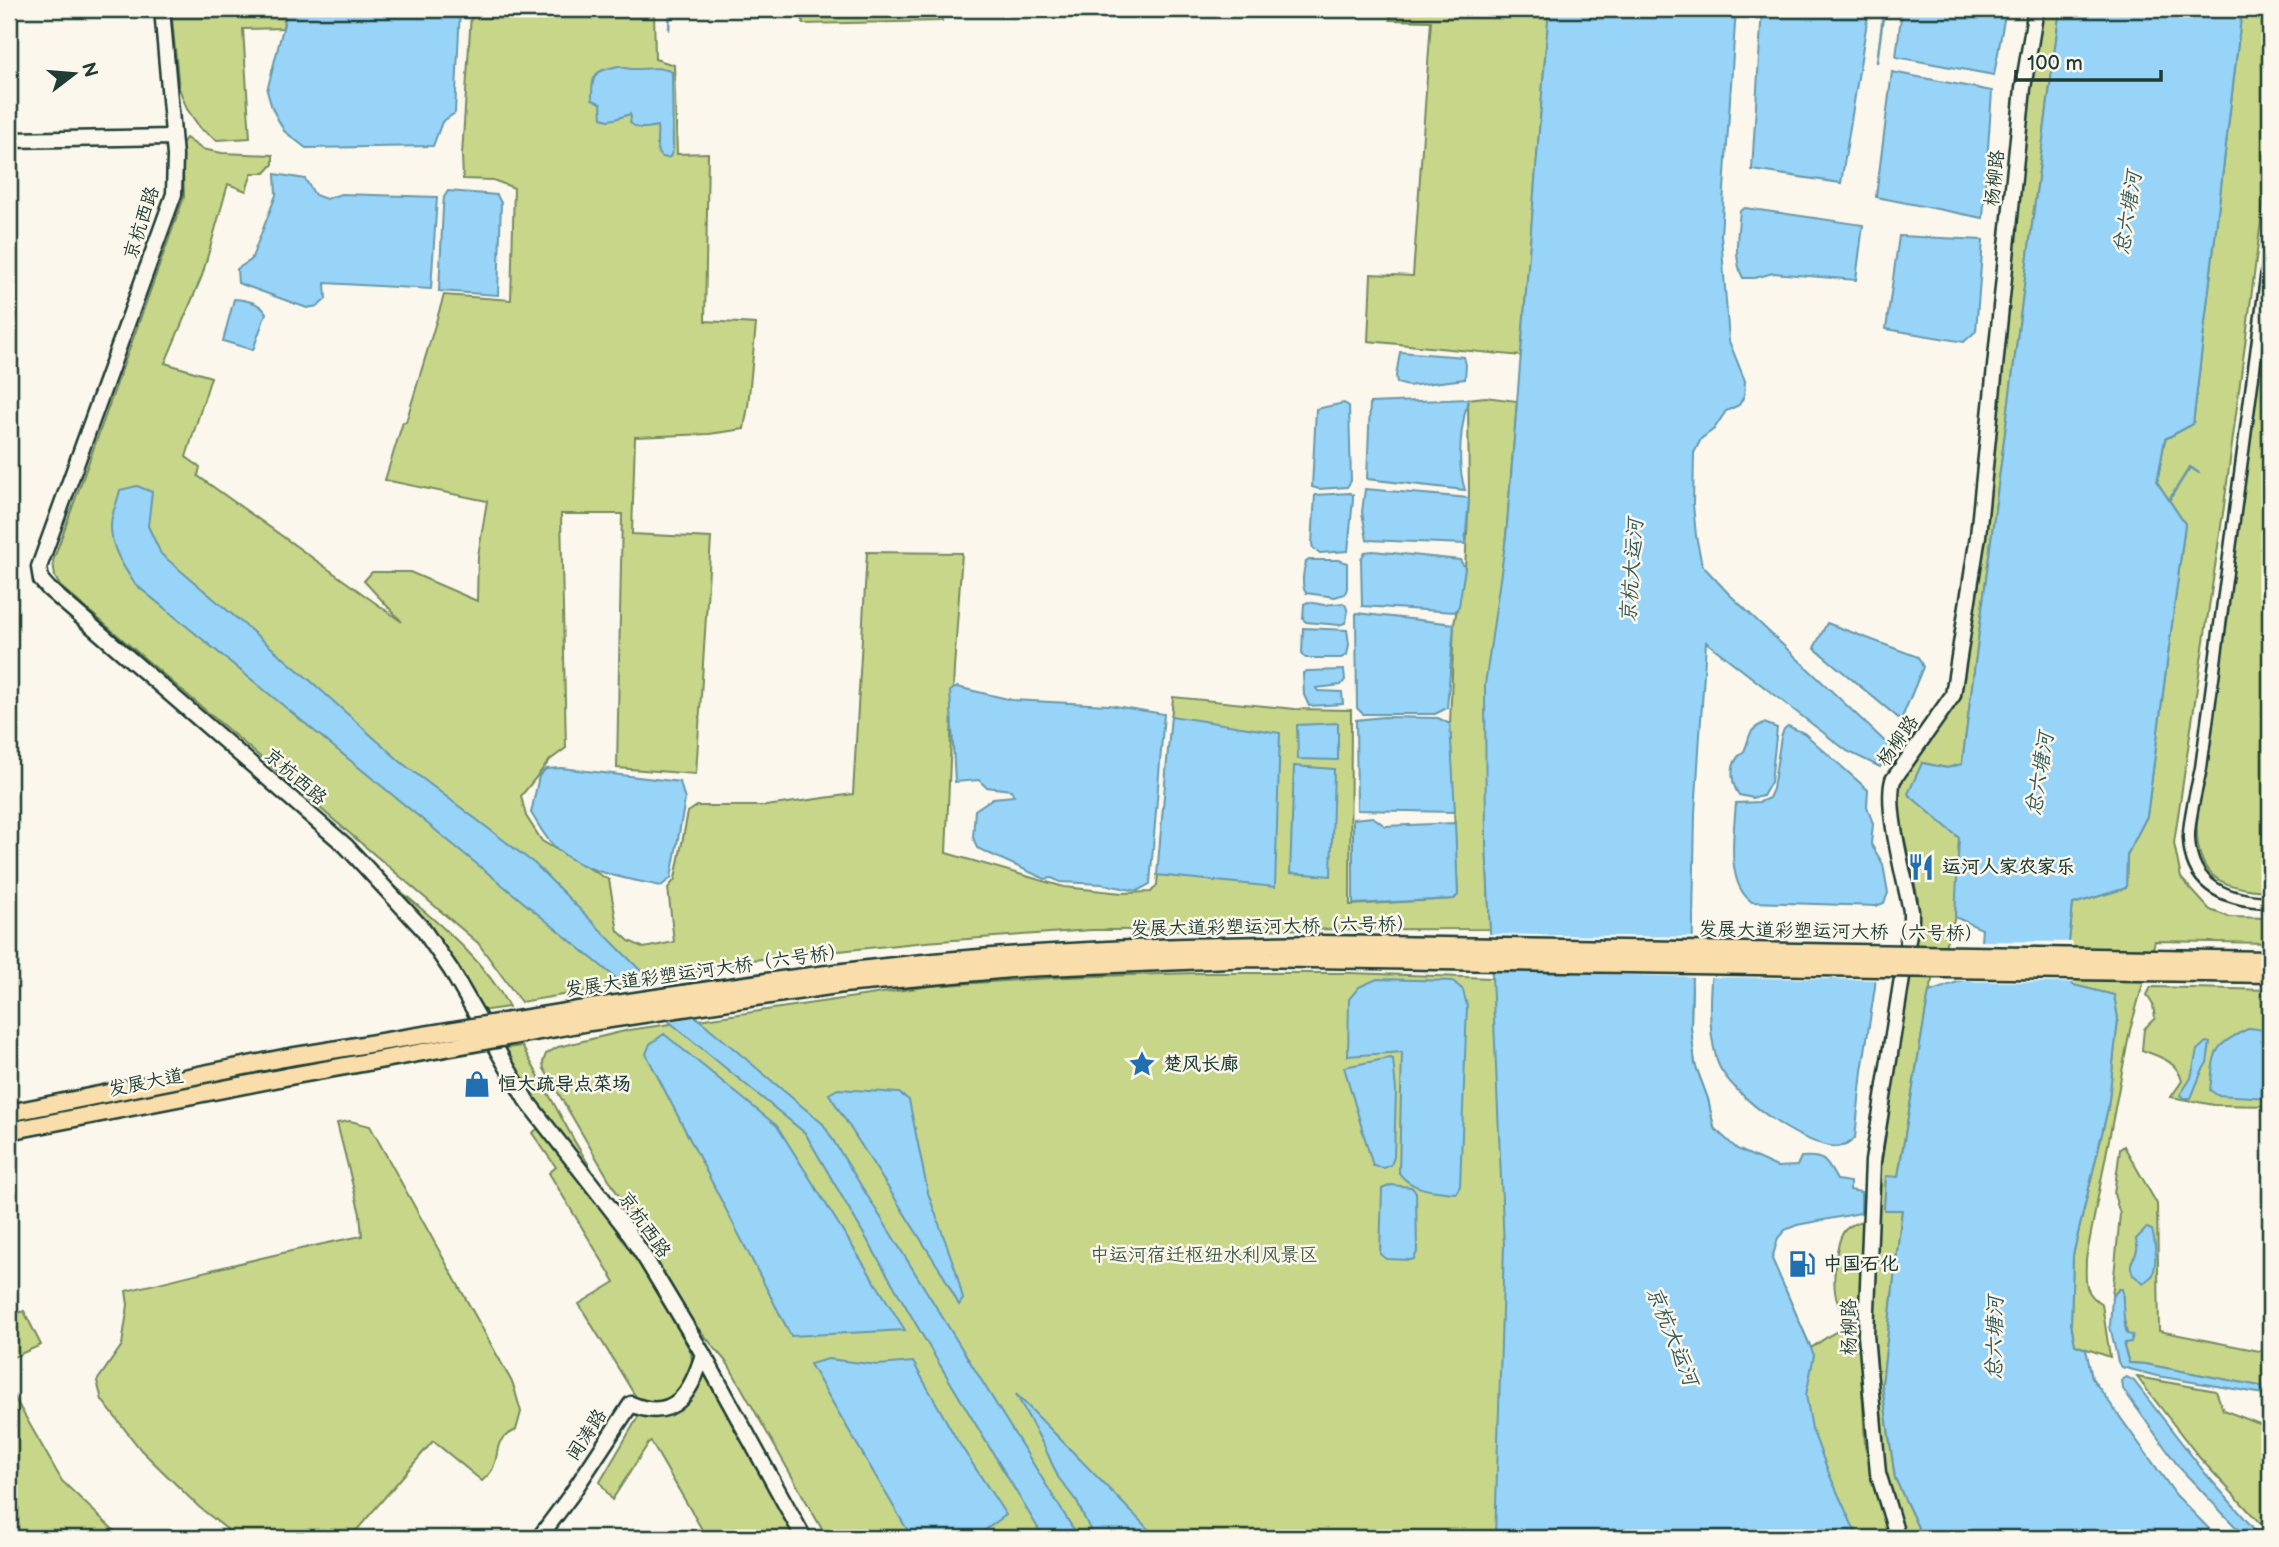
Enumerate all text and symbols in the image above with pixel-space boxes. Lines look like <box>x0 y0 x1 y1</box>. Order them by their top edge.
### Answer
north arrow <box>38 38 108 108</box>
scale bar <box>2016 38 2162 82</box>
text: 100 m <box>2027 51 2083 76</box>
text: N <box>76 60 102 80</box>
street label: 杨柳路 <box>1981 148 2009 208</box>
water label: 总六塘河 <box>2109 167 2147 256</box>
street label: 京杭西路 <box>119 183 165 263</box>
water label: 京杭大运河 <box>1616 515 1648 624</box>
street label: 杨柳路 <box>1872 711 1924 771</box>
water label: 总六塘河 <box>2021 728 2059 817</box>
street label: 京杭西路 <box>259 743 331 811</box>
restaurant icon: 运河人家农家乐 <box>1906 852 1936 882</box>
place label: 运河人家农家乐 <box>1942 856 2075 879</box>
street label: 发展大道彩塑运河大桥（六号桥） <box>1130 913 1416 941</box>
street label: 发展大道彩塑运河大桥（六号桥） <box>1698 918 1984 946</box>
street label: 发展大道彩塑运河大桥（六号桥） <box>563 940 849 1002</box>
place icon: 楚风长廊 <box>1127 1049 1157 1079</box>
place label: 楚风长廊 <box>1163 1053 1239 1076</box>
street label: 发展大道 <box>106 1064 186 1102</box>
shop icon: 恒大疏导点菜场 <box>462 1069 492 1099</box>
place label: 恒大疏导点菜场 <box>498 1073 631 1096</box>
street label: 京杭西路 <box>613 1187 675 1263</box>
park label: 中运河宿迁枢纽水利风景区 <box>1090 1244 1318 1267</box>
fuel station icon: 中国石化 <box>1787 1249 1817 1279</box>
place label: 中国石化 <box>1823 1253 1899 1276</box>
water label: 京杭大运河 <box>1641 1283 1704 1392</box>
water label: 总六塘河 <box>1982 1293 2008 1380</box>
street label: 杨柳路 <box>1838 1298 1861 1356</box>
street label: 闻涛路 <box>562 1405 612 1465</box>

